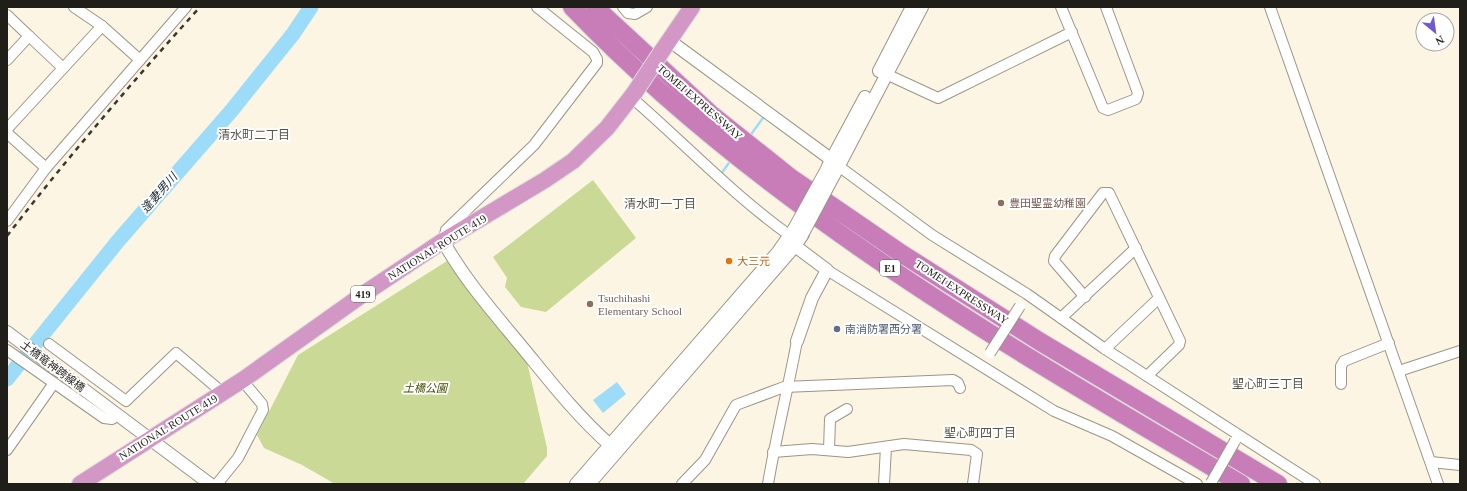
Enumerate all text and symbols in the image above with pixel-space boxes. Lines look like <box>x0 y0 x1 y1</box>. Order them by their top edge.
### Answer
north arrow <box>1415 12 1455 52</box>
text: N <box>1433 34 1446 48</box>
street label: TOMEI EXPRESSWAY <box>655 62 745 142</box>
district label: 清水町二丁目 <box>218 128 290 142</box>
water label: 逢妻男川 <box>138 169 181 216</box>
district label: 清水町一丁目 <box>624 197 696 211</box>
place label: 豊田聖霊幼稚園 <box>1009 197 1086 209</box>
marker: 豊田聖霊幼稚園 <box>996 198 1006 208</box>
street label: NATIONAL ROUTE 419 <box>386 211 489 282</box>
place label: 大三元 <box>737 255 770 267</box>
marker: 大三元 <box>724 256 734 266</box>
street label: TOMEI EXPRESSWAY <box>913 257 1011 327</box>
road number: E1 <box>880 260 900 276</box>
road number: 419 <box>351 286 375 302</box>
place label: Tsuchihashi Elementary School <box>598 292 682 317</box>
marker: Tsuchihashi Elementary School <box>585 299 595 309</box>
place label: 南消防署西分署 <box>845 323 922 335</box>
marker: 南消防署西分署 <box>832 324 842 334</box>
street label: 土橋竜神跨線橋 <box>19 338 87 394</box>
district label: 聖心町三丁目 <box>1232 377 1304 391</box>
park label: 土橋公園 <box>403 382 449 394</box>
street label: NATIONAL ROUTE 419 <box>117 391 220 462</box>
district label: 聖心町四丁目 <box>944 426 1016 440</box>

